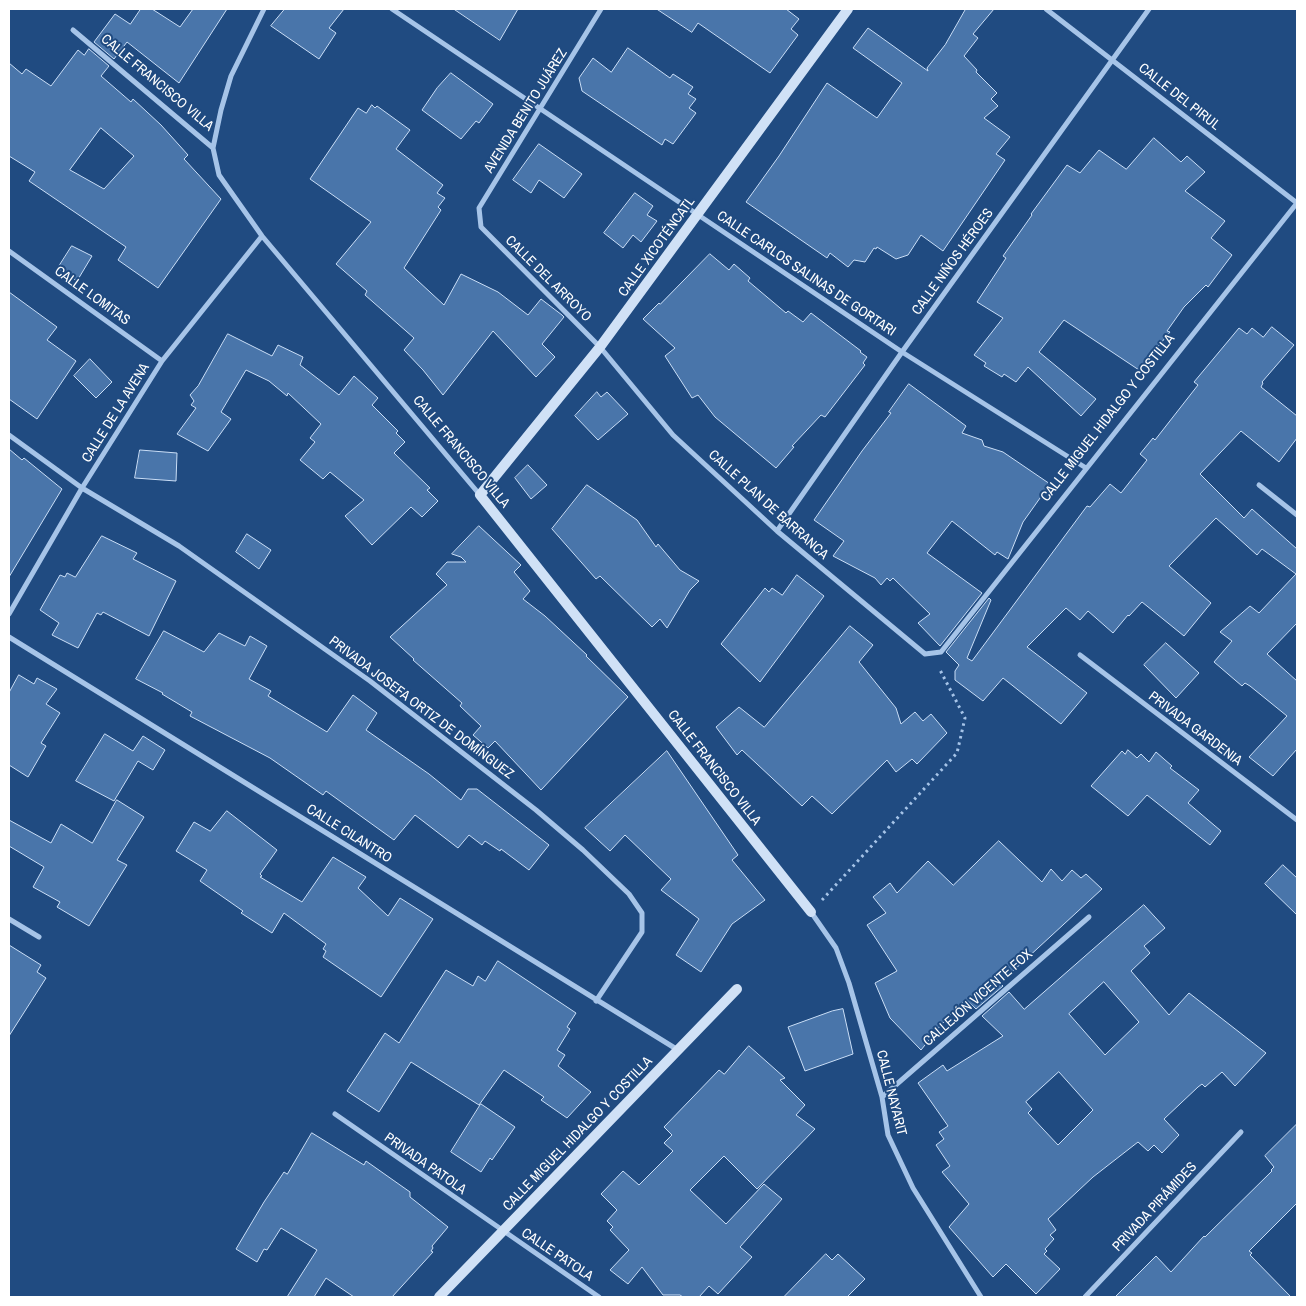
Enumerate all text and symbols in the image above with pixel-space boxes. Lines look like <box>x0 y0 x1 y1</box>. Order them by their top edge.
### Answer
street label: CALLE FRANCISCO VILLA <box>97 31 217 135</box>
street label: AVENIDA BENITO JUÁREZ <box>481 46 571 176</box>
street label: CALLE DEL PIRUL <box>1135 60 1223 134</box>
street label: CALLE XICOTÉNCATL <box>615 194 699 300</box>
street label: CALLE NIÑOS HÉROES <box>909 205 997 319</box>
street label: CALLE CARLOS SALINAS DE GORTARI <box>713 208 899 340</box>
street label: CALLE DEL ARROYO <box>501 232 595 326</box>
street label: CALLE LOMITAS <box>51 263 133 329</box>
street label: CALLE MIGUEL HIDALGO Y COSTILLA <box>1037 331 1179 505</box>
street label: CALLE DE LA AVENA <box>79 360 153 466</box>
street label: CALLE FRANCISCO VILLA <box>409 392 513 512</box>
street label: CALLE PLAN DE BARRANCA <box>705 447 831 563</box>
street label: PRIVADA JOSEFA ORTIZ DE DOMÍNGUEZ <box>325 633 517 783</box>
street label: PRIVADA GARDENIA <box>1145 688 1245 770</box>
street label: CALLE FRANCISCO VILLA <box>664 707 764 829</box>
street label: CALLE CILANTRO <box>303 801 395 867</box>
street label: CALLEJÓN VICENTE FOX <box>920 946 1036 1050</box>
street label: CALLE NAYARIT <box>872 1048 910 1138</box>
street label: CALLE MIGUEL HIDALGO Y COSTILLA <box>500 1053 656 1215</box>
street label: PRIVADA PATOLA <box>381 1130 469 1198</box>
street label: PRIVADA PIRÁMIDES <box>1109 1159 1201 1255</box>
street label: CALLE PATOLA <box>518 1225 596 1285</box>

